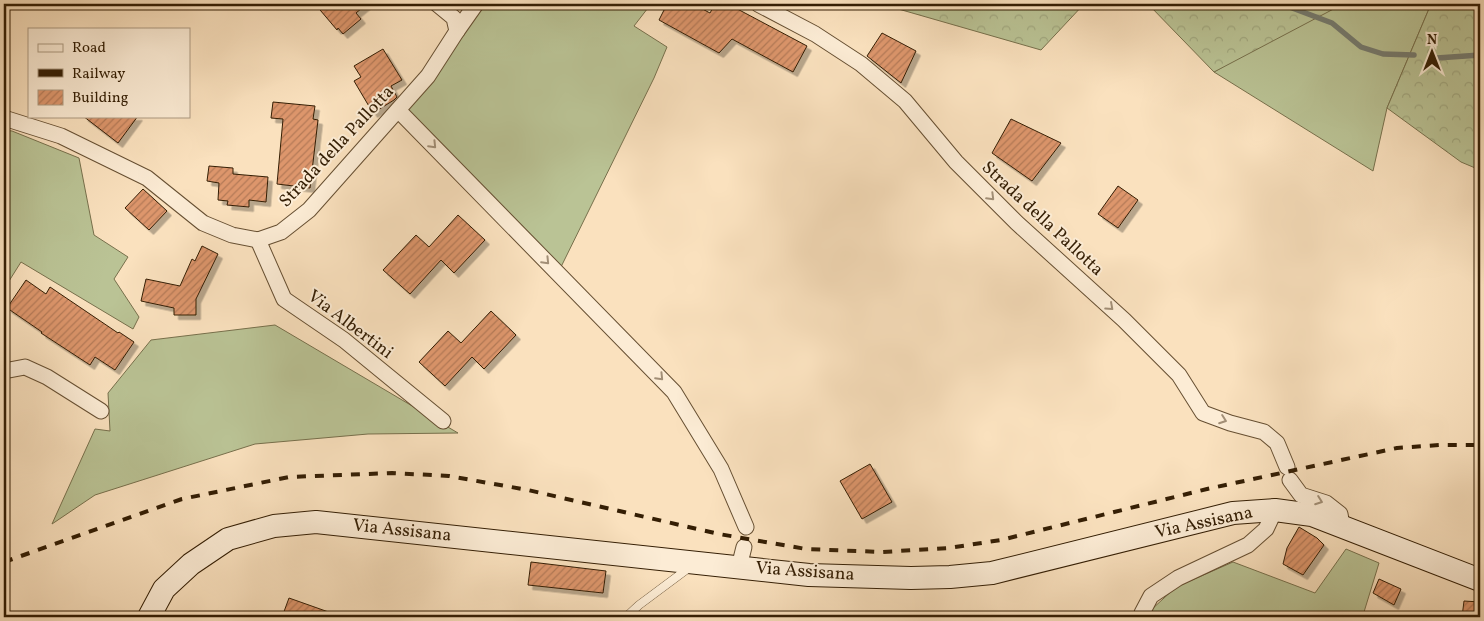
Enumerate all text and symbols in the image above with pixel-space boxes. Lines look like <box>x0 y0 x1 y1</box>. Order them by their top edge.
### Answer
legend <box>28 28 190 118</box>
north arrow <box>1406 28 1456 78</box>
text: N <box>1427 31 1437 50</box>
text: Road <box>72 38 106 59</box>
text: Railway <box>72 64 125 85</box>
street label: Strada della Pallotta <box>274 80 400 214</box>
text: Building <box>72 88 129 109</box>
one-way arrow <box>427 139 436 148</box>
street label: Strada della Pallotta <box>975 156 1109 282</box>
one-way arrow <box>985 191 994 200</box>
one-way arrow <box>540 255 549 264</box>
street label: Via Albertini <box>302 285 398 365</box>
one-way arrow <box>1104 301 1113 310</box>
one-way arrow <box>654 371 663 380</box>
one-way arrow <box>1218 414 1227 424</box>
one-way arrow <box>1314 495 1323 505</box>
street label: Via Assisana <box>1153 500 1255 546</box>
street label: Via Assisana <box>351 513 453 549</box>
street label: Via Assisana <box>755 556 855 588</box>

